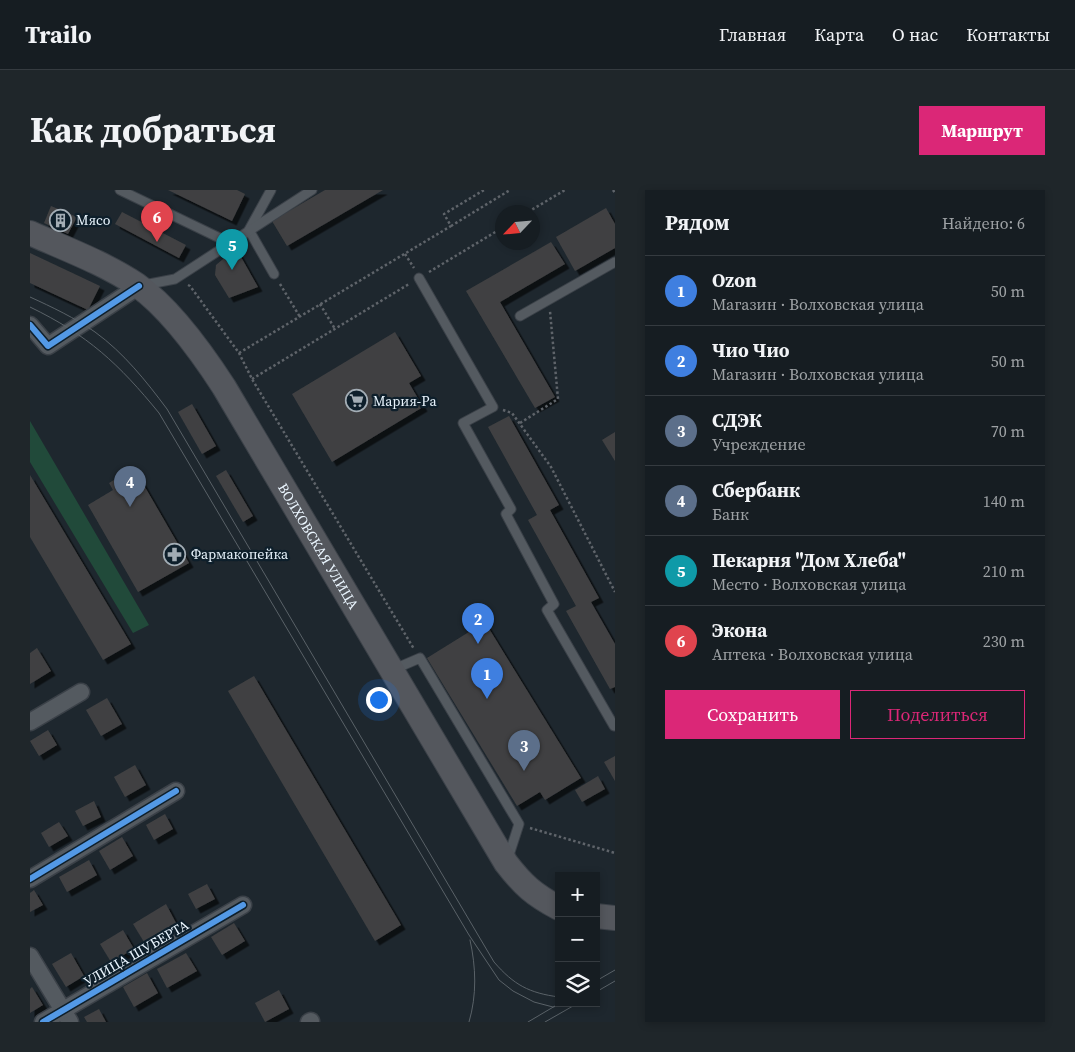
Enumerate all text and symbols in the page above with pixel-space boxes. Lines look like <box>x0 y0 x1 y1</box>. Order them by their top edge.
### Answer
text: Trailo <box>25 18 92 51</box>
text: Главная <box>719 22 786 47</box>
text: Карта <box>814 22 864 47</box>
text: О нас <box>892 22 938 47</box>
text: Контакты <box>966 22 1050 47</box>
text: Как добраться <box>30 106 276 154</box>
button: Маршрут <box>919 106 1045 155</box>
pin: 6 <box>141 201 173 242</box>
north arrow <box>495 205 540 250</box>
building icon: Мясо <box>48 208 72 232</box>
text: Рядом <box>665 208 730 237</box>
place label: Мясо <box>76 210 111 230</box>
text: Найдено: 6 <box>942 212 1025 234</box>
pin: 5 <box>216 229 248 270</box>
text: Ozon <box>712 267 757 293</box>
text: 1 <box>677 280 685 302</box>
text: 50 m <box>991 280 1025 302</box>
text: Магазин · Волховская улица <box>712 293 924 315</box>
text: Чио Чио <box>712 337 790 363</box>
text: 2 <box>677 350 685 372</box>
text: 50 m <box>991 350 1025 372</box>
text: Магазин · Волховская улица <box>712 363 924 385</box>
supermarket icon: Мария-Ра <box>345 389 369 413</box>
place label: Мария-Ра <box>373 391 437 411</box>
text: СДЭК <box>712 407 762 433</box>
text: 3 <box>677 420 685 442</box>
text: 70 m <box>991 420 1025 442</box>
text: Учреждение <box>712 433 806 455</box>
pin: 4 <box>114 466 146 507</box>
text: Сбербанк <box>712 477 800 503</box>
street label: ВОЛХОВСКАЯ УЛИЦА <box>273 479 364 614</box>
text: 4 <box>677 490 685 512</box>
text: 140 m <box>983 490 1025 512</box>
text: Банк <box>712 503 749 525</box>
pharmacy icon: Фармакопейка <box>163 542 187 566</box>
place label: Фармакопейка <box>191 544 289 564</box>
text: Пекарня "Дом Хлеба" <box>712 547 906 573</box>
text: 5 <box>677 560 685 582</box>
text: 210 m <box>983 560 1025 582</box>
text: Место · Волховская улица <box>712 573 906 595</box>
pin: 2 <box>462 603 494 644</box>
text: Экона <box>712 617 767 643</box>
text: 6 <box>677 630 685 652</box>
text: 230 m <box>983 630 1025 652</box>
text: Аптека · Волховская улица <box>712 643 913 665</box>
pin: 1 <box>471 658 503 699</box>
your location <box>366 687 392 713</box>
button: Сохранить <box>665 690 840 739</box>
button: Поделиться <box>850 690 1025 739</box>
pin: 3 <box>508 730 540 771</box>
map controls <box>555 872 600 1007</box>
button: + <box>555 872 600 917</box>
street label: УЛИЦА ШУБЕРТА <box>80 914 193 991</box>
button: − <box>555 917 600 962</box>
button: layers <box>555 962 600 1007</box>

